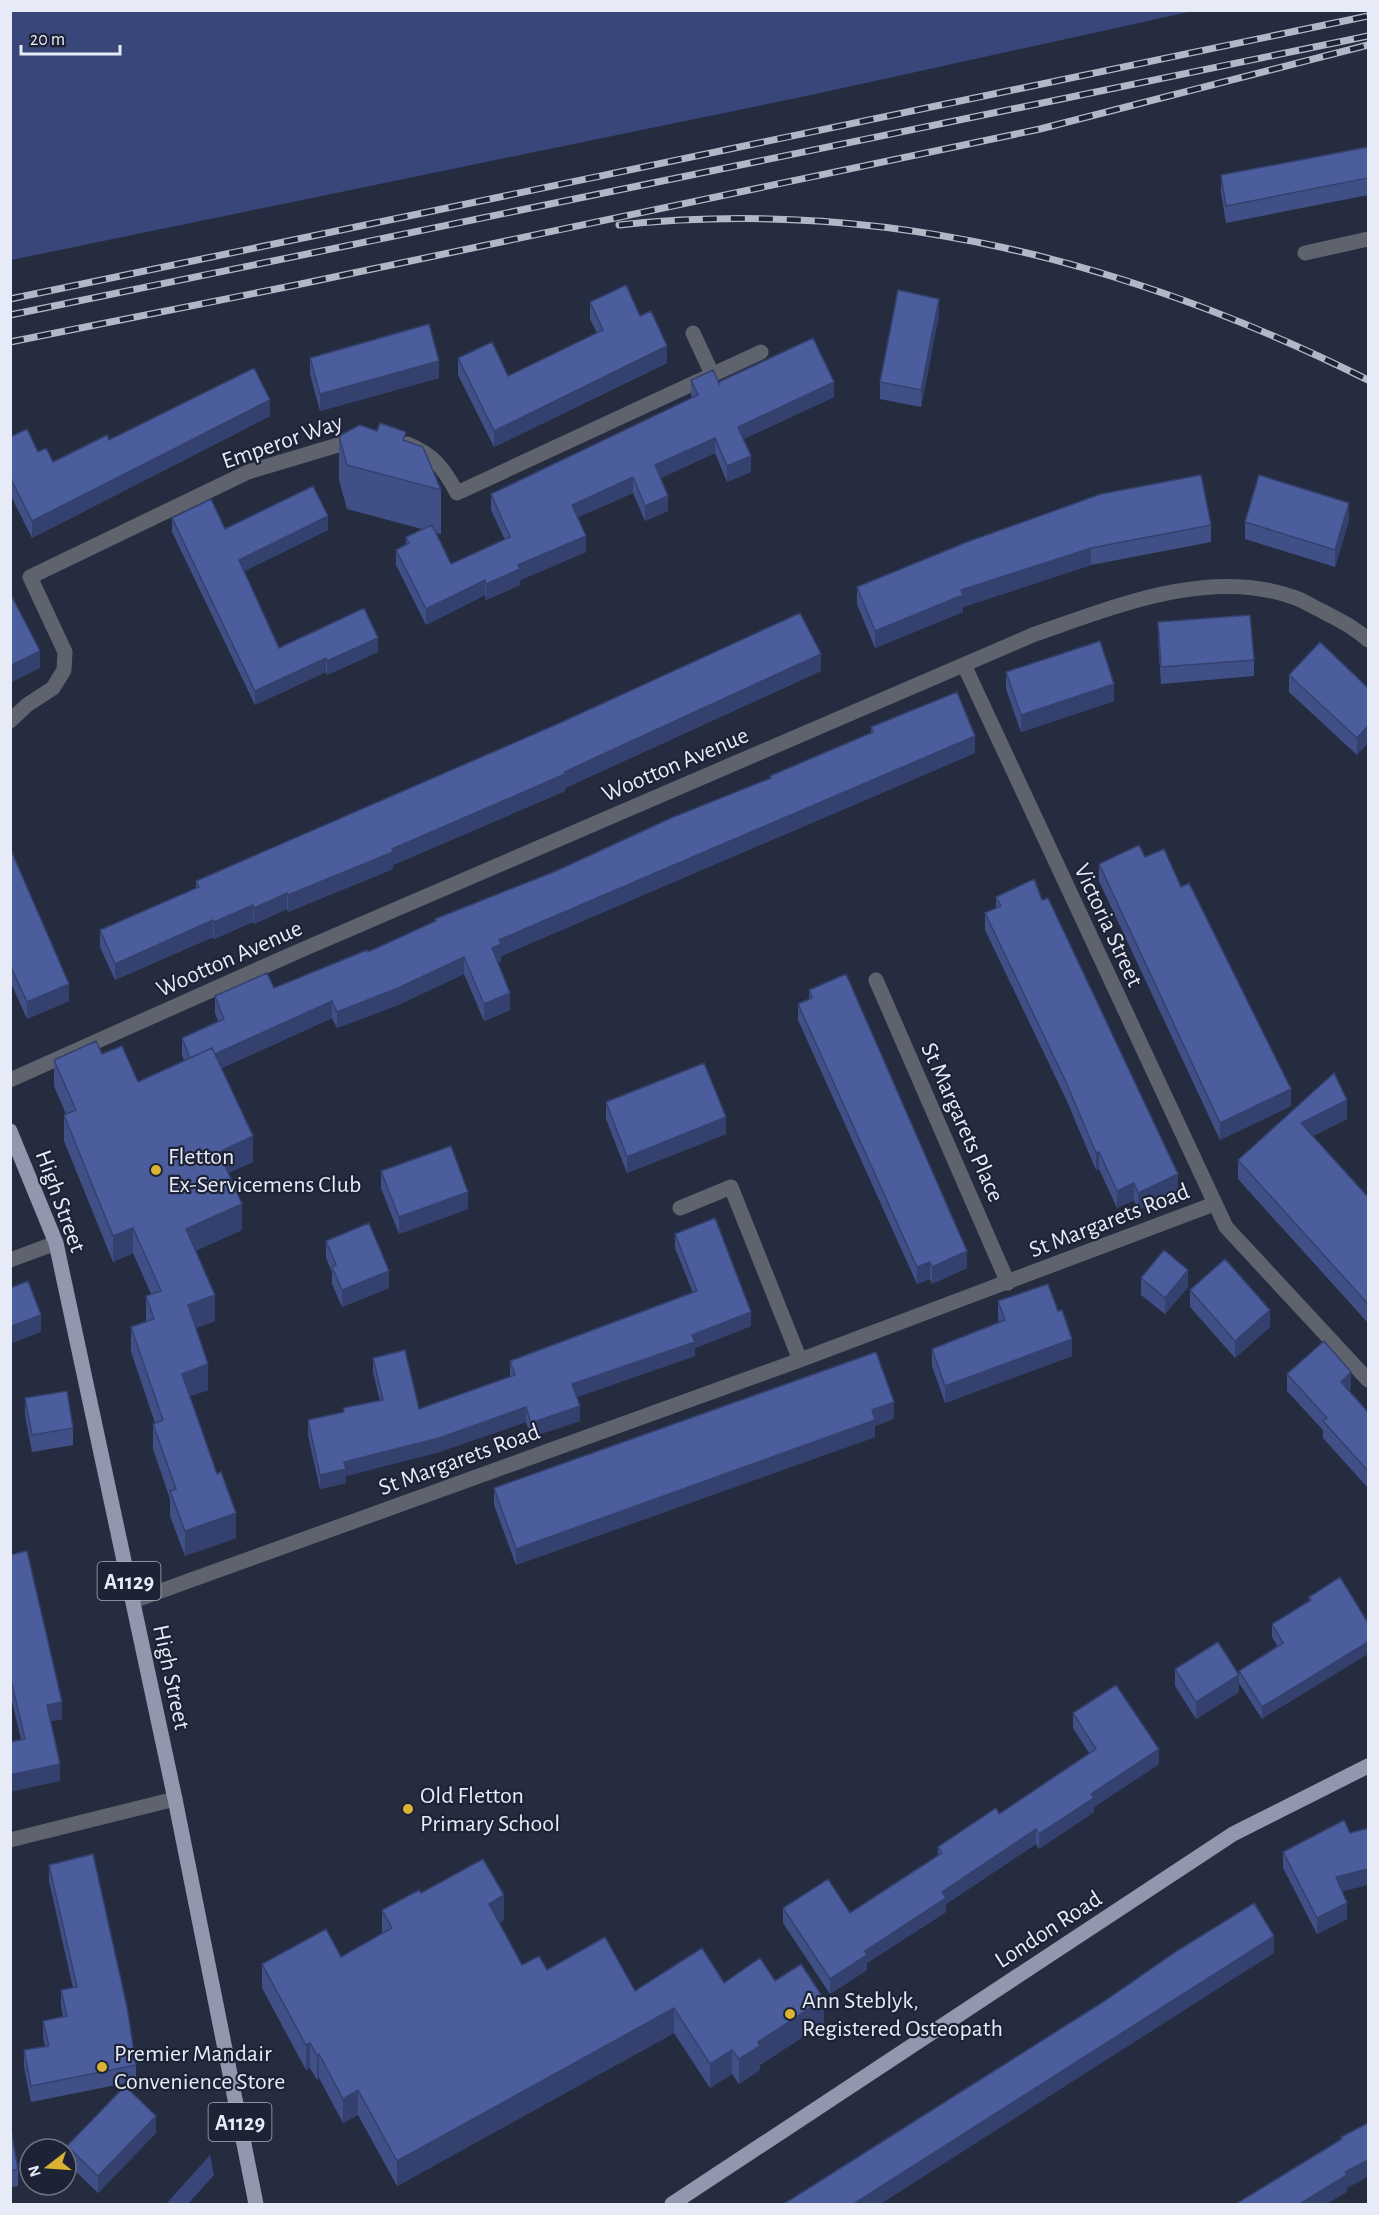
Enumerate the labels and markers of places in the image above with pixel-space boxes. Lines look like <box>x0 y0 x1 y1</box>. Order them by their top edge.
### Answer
place label: Fletton Ex-Servicemens Club <box>168 1145 361 1197</box>
marker: Fletton Ex-Servicemens Club <box>149 1163 163 1177</box>
place label: Old Fletton Primary School <box>420 1784 560 1836</box>
marker: Old Fletton Primary School <box>401 1802 415 1816</box>
place label: Ann Steblyk, Registered Osteopath <box>802 1989 1003 2041</box>
marker: Ann Steblyk, Registered Osteopath <box>783 2007 797 2021</box>
place label: Premier Mandair Convenience Store <box>114 2042 285 2094</box>
marker: Premier Mandair Convenience Store <box>95 2060 109 2074</box>

